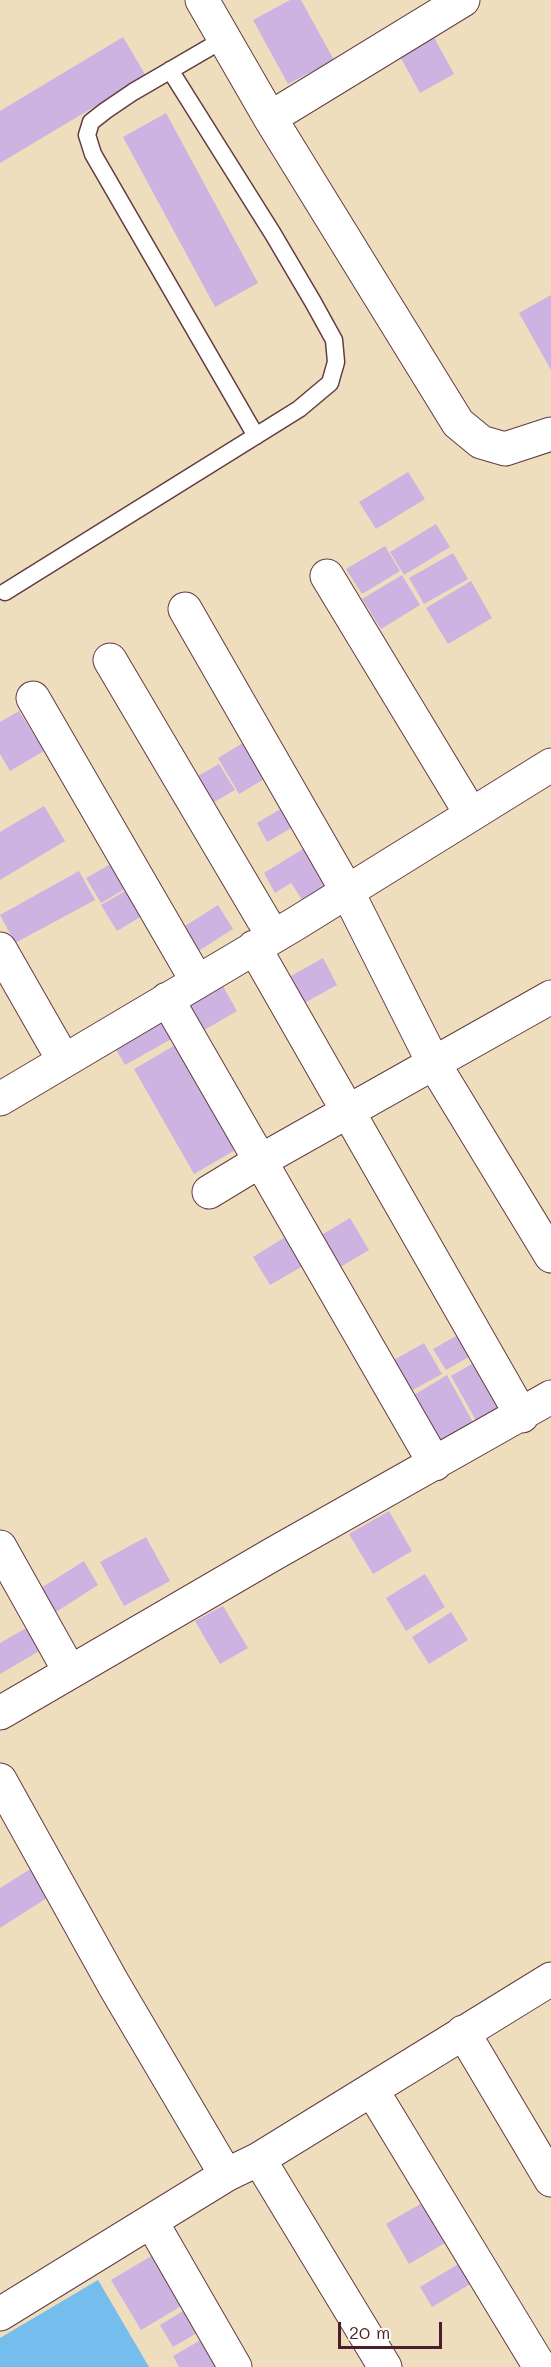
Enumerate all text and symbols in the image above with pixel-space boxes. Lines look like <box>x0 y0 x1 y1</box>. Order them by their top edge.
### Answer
scale bar <box>341 2310 444 2348</box>
text: 20 m <box>349 2320 390 2344</box>

